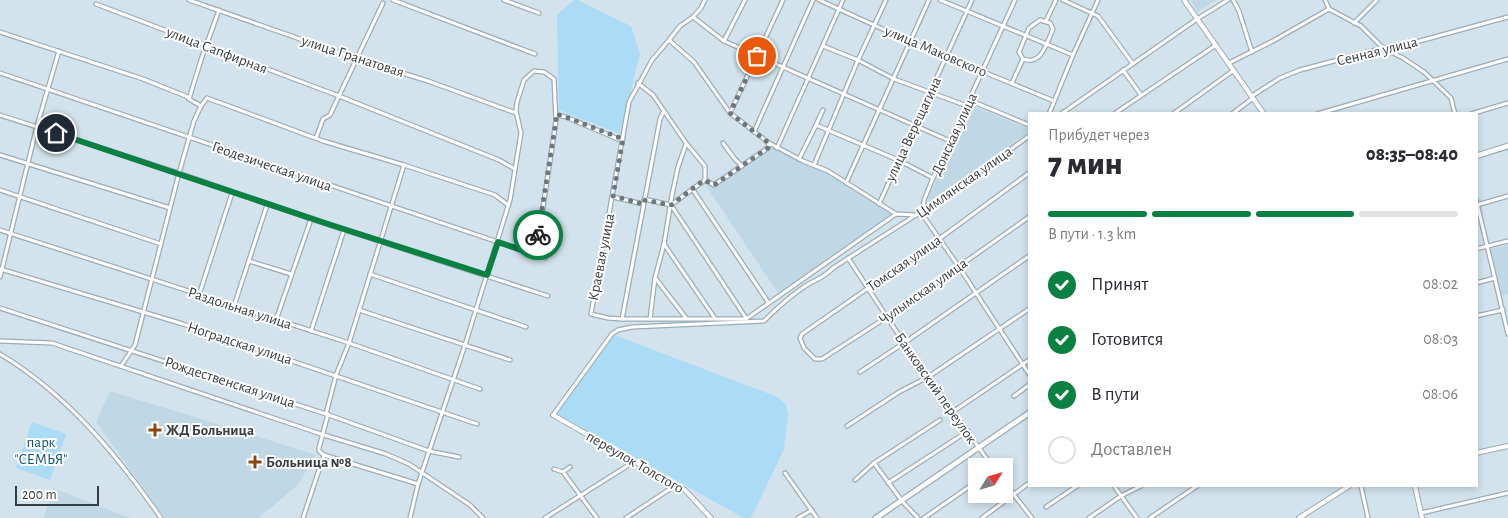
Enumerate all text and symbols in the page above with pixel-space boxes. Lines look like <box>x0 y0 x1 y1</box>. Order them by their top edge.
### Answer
street label: улица Маковского <box>882 23 989 80</box>
street label: улица Сапфирная <box>163 24 270 77</box>
street label: улица Гранатовая <box>299 33 406 80</box>
street label: Сенная улица <box>1335 34 1419 69</box>
pin <box>736 35 778 77</box>
icon: bag <box>743 42 771 70</box>
street label: улица Верещагина <box>882 74 944 185</box>
street label: Донская улица <box>929 90 980 178</box>
pin <box>35 112 77 154</box>
icon: home <box>42 119 70 147</box>
text: Прибудет через <box>1048 127 1150 143</box>
street label: Геодезическая улица <box>210 139 334 194</box>
street label: Цимлянская улица <box>914 144 1015 221</box>
text: 08:35–08:40 <box>1366 145 1458 164</box>
text: 7 мин <box>1048 148 1123 180</box>
courier <box>513 210 563 260</box>
street label: Краевая улица <box>586 212 617 302</box>
icon: bike <box>524 221 552 249</box>
text: В пути · 1.3 km <box>1048 226 1136 242</box>
street label: Томская улица <box>864 232 944 294</box>
street label: Чулымская улица <box>876 255 970 327</box>
icon: check <box>1048 271 1076 299</box>
text: Принят <box>1091 275 1148 294</box>
text: 08:02 <box>1423 276 1458 292</box>
street label: Раздольная улица <box>186 285 294 332</box>
street label: Ноградская улица <box>186 319 294 368</box>
icon: check <box>1048 326 1076 354</box>
street label: Банковский переулок <box>892 330 979 446</box>
text: Готовится <box>1091 330 1164 349</box>
text: 08:03 <box>1423 331 1458 347</box>
street label: Рождественская улица <box>163 354 297 411</box>
icon: check <box>1048 381 1076 409</box>
text: В пути <box>1091 385 1140 404</box>
text: 08:06 <box>1422 386 1458 402</box>
marker: ЖД Больница <box>148 423 162 437</box>
place label: ЖД Больница <box>166 423 254 438</box>
street label: переулок Толстого <box>584 429 686 496</box>
park label: парк "СЕМЬЯ" <box>14 435 68 467</box>
text: Доставлен <box>1091 440 1172 459</box>
marker: Больница №8 <box>248 455 262 469</box>
place label: Больница №8 <box>266 455 352 470</box>
north arrow <box>968 458 1012 502</box>
map controls <box>968 458 1013 503</box>
scale bar <box>15 483 99 506</box>
text: 200 m <box>22 488 57 502</box>

